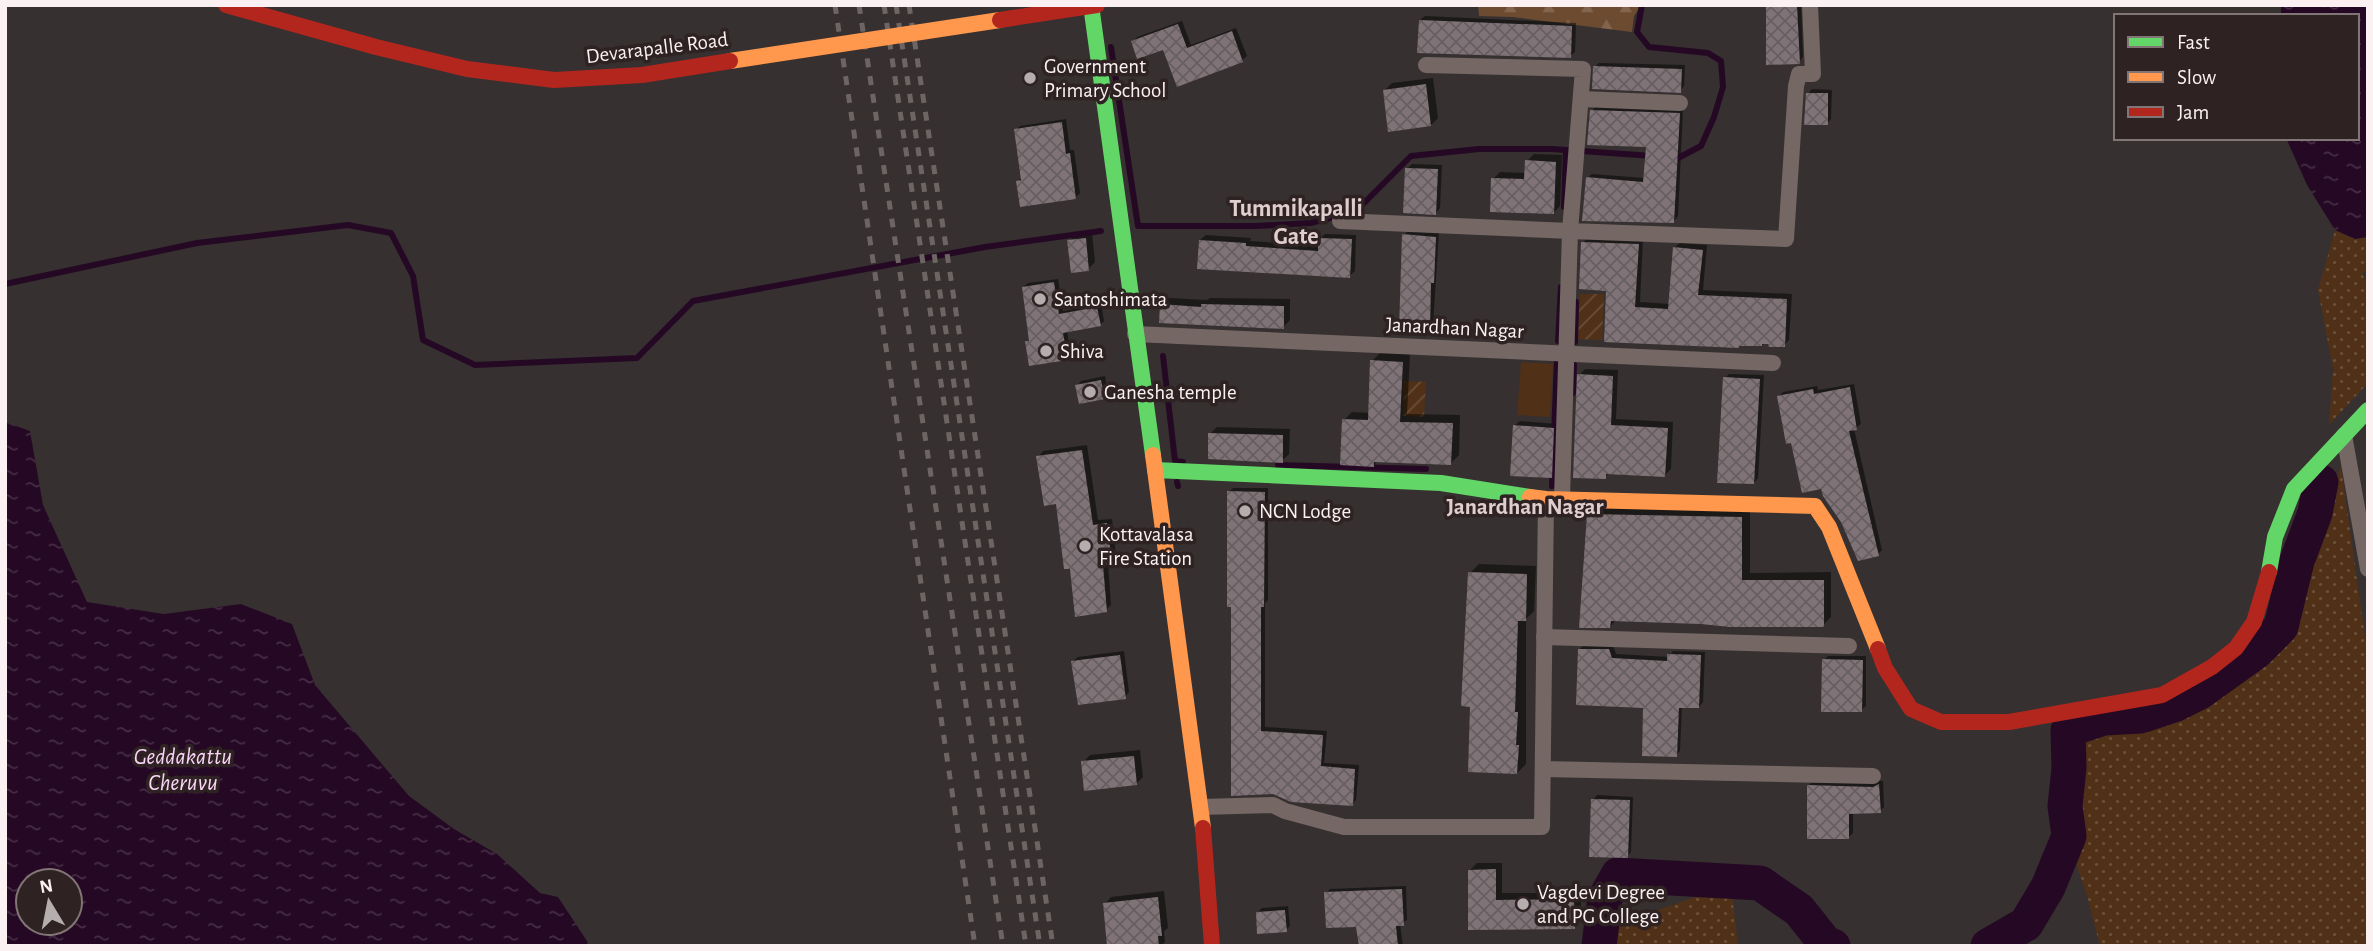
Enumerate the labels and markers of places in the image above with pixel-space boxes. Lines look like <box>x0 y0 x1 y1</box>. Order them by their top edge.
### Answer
place label: Government Primary School <box>1044 56 1167 101</box>
marker: Government Primary School <box>1022 70 1038 86</box>
place label: Santoshimata <box>1054 289 1168 310</box>
marker: Santoshimata <box>1032 291 1048 307</box>
place label: Shiva <box>1060 341 1104 362</box>
marker: Shiva <box>1038 343 1054 359</box>
place label: Ganesha temple <box>1104 382 1237 403</box>
marker: Ganesha temple <box>1082 384 1098 400</box>
place label: NCN Lodge <box>1259 501 1351 522</box>
marker: NCN Lodge <box>1237 503 1253 519</box>
place label: Kottavalasa Fire Station <box>1099 524 1194 569</box>
marker: Kottavalasa Fire Station <box>1077 538 1093 554</box>
place label: Vagdevi Degree and PG College <box>1537 882 1665 927</box>
marker: Vagdevi Degree and PG College <box>1515 896 1531 912</box>

